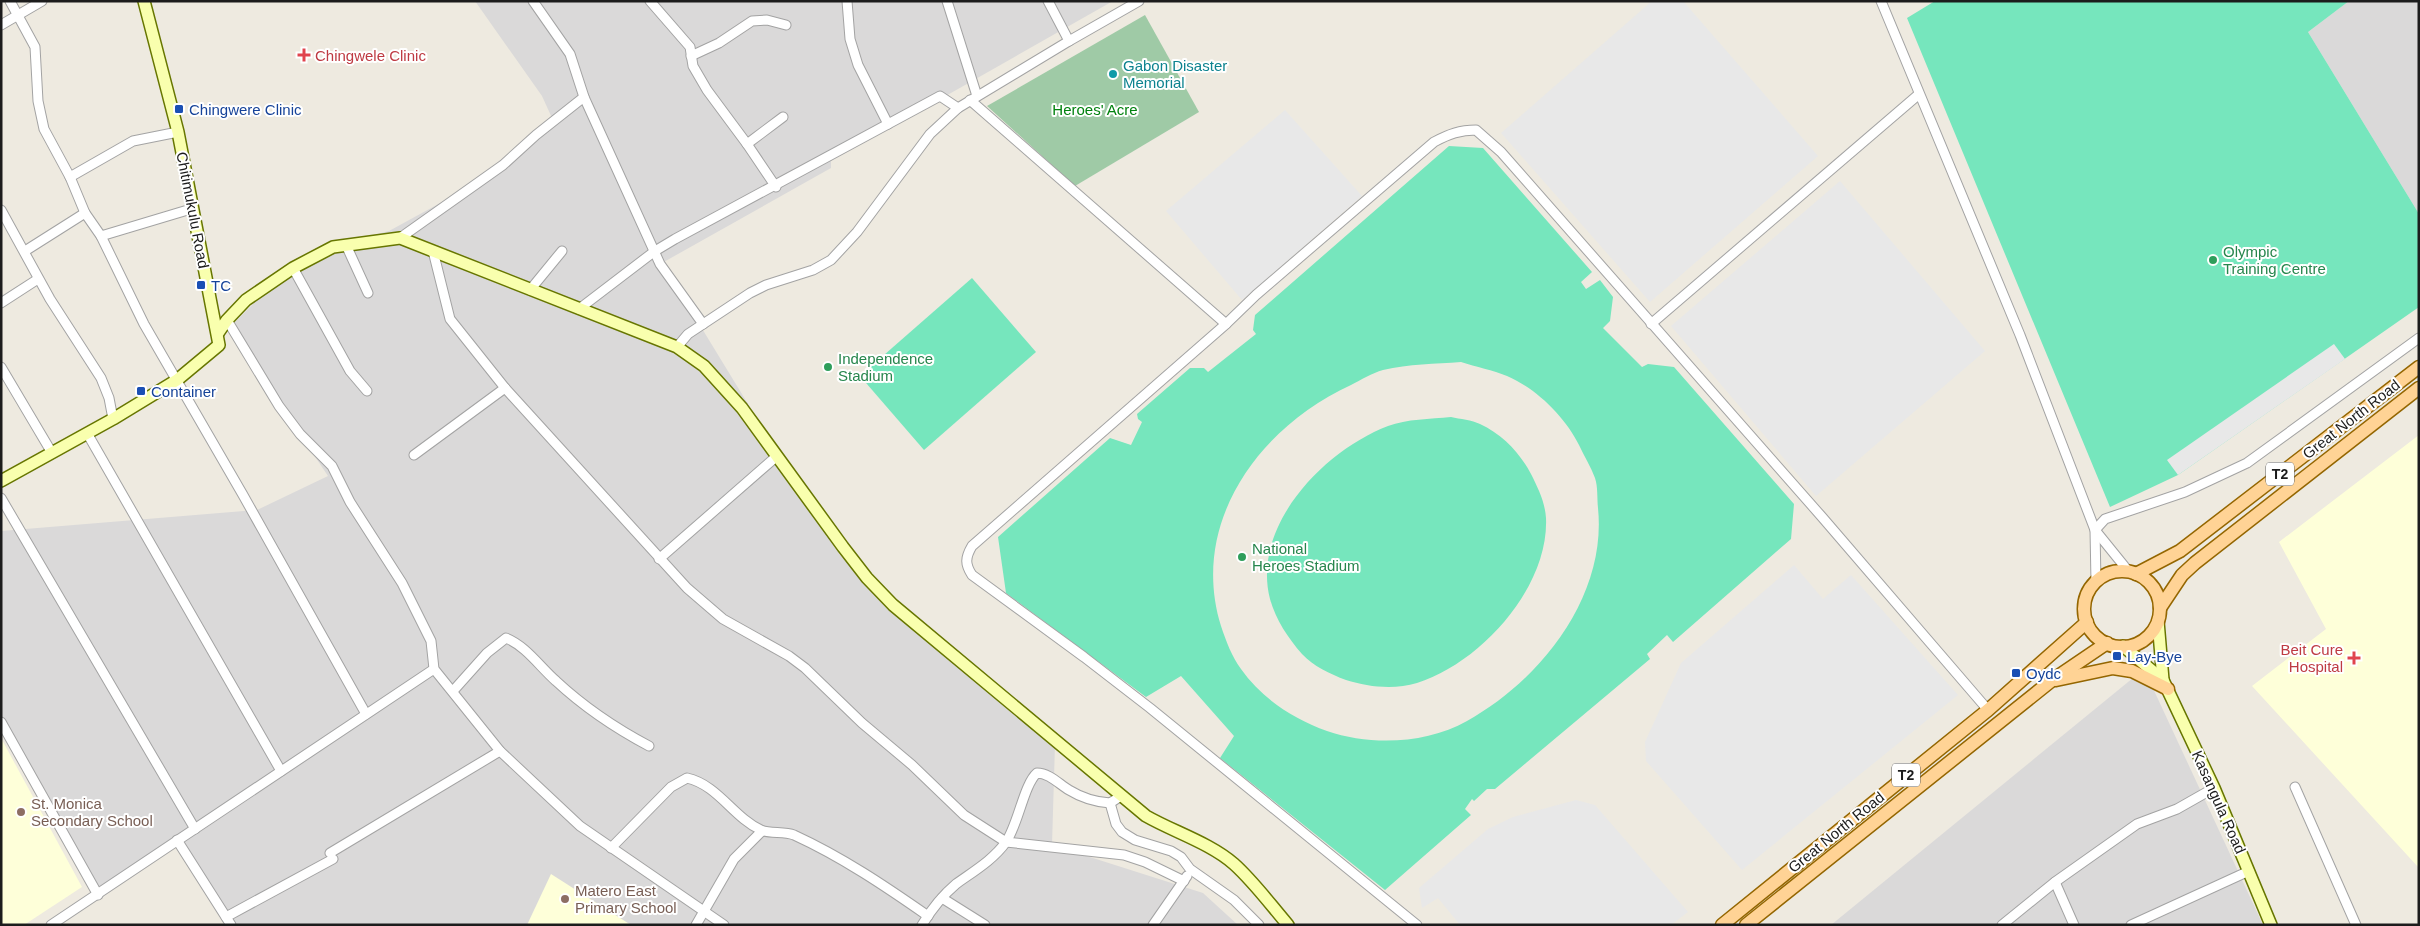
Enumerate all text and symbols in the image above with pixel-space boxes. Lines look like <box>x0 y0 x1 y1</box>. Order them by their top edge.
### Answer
place label: Chingwele Clinic <box>315 47 426 64</box>
marker: Chingwele Clinic <box>297 48 311 62</box>
place label: Gabon Disaster Memorial <box>1123 57 1227 91</box>
marker: Gabon Disaster Memorial <box>1107 68 1119 80</box>
place label: Chingwere Clinic <box>189 101 302 118</box>
park label: Heroes' Acre <box>1052 101 1138 118</box>
marker: Chingwere Clinic <box>173 103 185 115</box>
street label: Chitimukulu Road <box>173 150 213 270</box>
place label: Olympic Training Centre <box>2223 243 2326 277</box>
marker: Olympic Training Centre <box>2207 254 2219 266</box>
place label: TC <box>211 277 231 294</box>
marker: TC <box>195 279 207 291</box>
place label: Independence Stadium <box>838 350 933 384</box>
marker: Independence Stadium <box>822 361 834 373</box>
street label: Great North Road <box>2299 376 2403 462</box>
place label: Container <box>151 383 216 400</box>
marker: Container <box>135 385 147 397</box>
road number: T2 <box>2266 462 2294 486</box>
place label: National Heroes Stadium <box>1252 540 1360 574</box>
marker: National Heroes Stadium <box>1236 551 1248 563</box>
place label: Beit Cure Hospital <box>2280 641 2343 675</box>
place label: Lay-Bye <box>2127 648 2182 665</box>
marker: Lay-Bye <box>2111 650 2123 662</box>
marker: Beit Cure Hospital <box>2347 651 2361 665</box>
place label: Oydc <box>2026 665 2062 682</box>
marker: Oydc <box>2010 667 2022 679</box>
street label: Kasangula Road <box>2189 748 2249 856</box>
road number: T2 <box>1892 764 1920 786</box>
street label: Great North Road <box>1785 788 1887 876</box>
place label: St. Monica Secondary School <box>31 795 153 829</box>
marker: St. Monica Secondary School <box>15 806 27 818</box>
place label: Matero East Primary School <box>575 882 677 916</box>
marker: Matero East Primary School <box>559 893 571 905</box>

